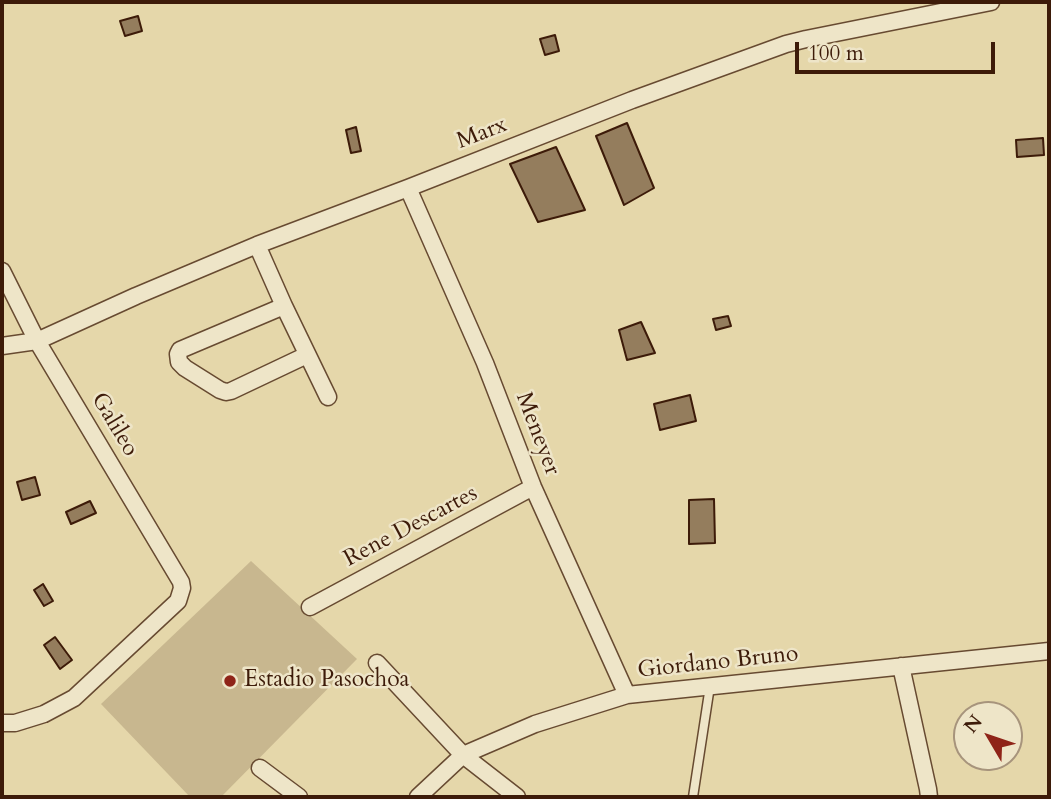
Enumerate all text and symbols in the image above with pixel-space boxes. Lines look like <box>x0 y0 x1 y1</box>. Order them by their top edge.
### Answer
scale bar <box>799 28 998 72</box>
text: 100 m <box>808 39 864 68</box>
street label: Marx <box>453 112 511 156</box>
street label: Galileo <box>84 388 144 462</box>
street label: Meneyer <box>509 389 565 479</box>
street label: Rene Descartes <box>340 480 482 574</box>
street label: Giordano Bruno <box>636 641 800 685</box>
place label: Estadio Pasochoa <box>244 667 410 695</box>
marker: Estadio Pasochoa <box>222 673 238 689</box>
north arrow <box>953 701 1023 771</box>
text: N <box>958 709 989 739</box>

